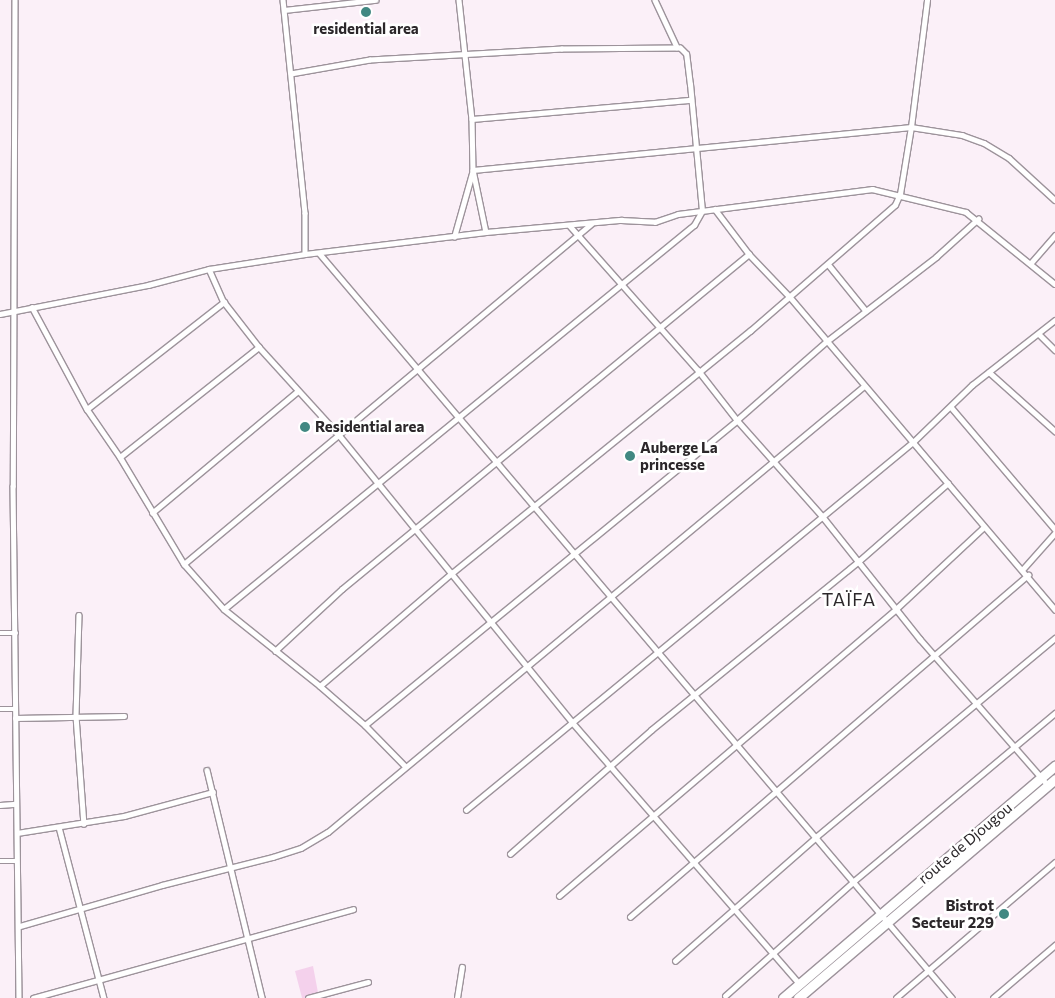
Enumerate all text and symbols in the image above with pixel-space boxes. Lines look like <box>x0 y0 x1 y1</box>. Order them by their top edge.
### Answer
marker: residential area <box>360 6 372 18</box>
place label: residential area <box>313 20 419 38</box>
place label: Residential area <box>315 418 424 436</box>
marker: Residential area <box>299 421 311 433</box>
place label: Auberge La princesse <box>640 438 718 473</box>
marker: Auberge La princesse <box>624 450 636 462</box>
district label: TAÏFA <box>821 588 877 610</box>
street label: route de Djougou <box>914 799 1016 887</box>
place label: Bistrot Secteur 229 <box>912 896 994 931</box>
marker: Bistrot Secteur 229 <box>998 908 1010 920</box>

